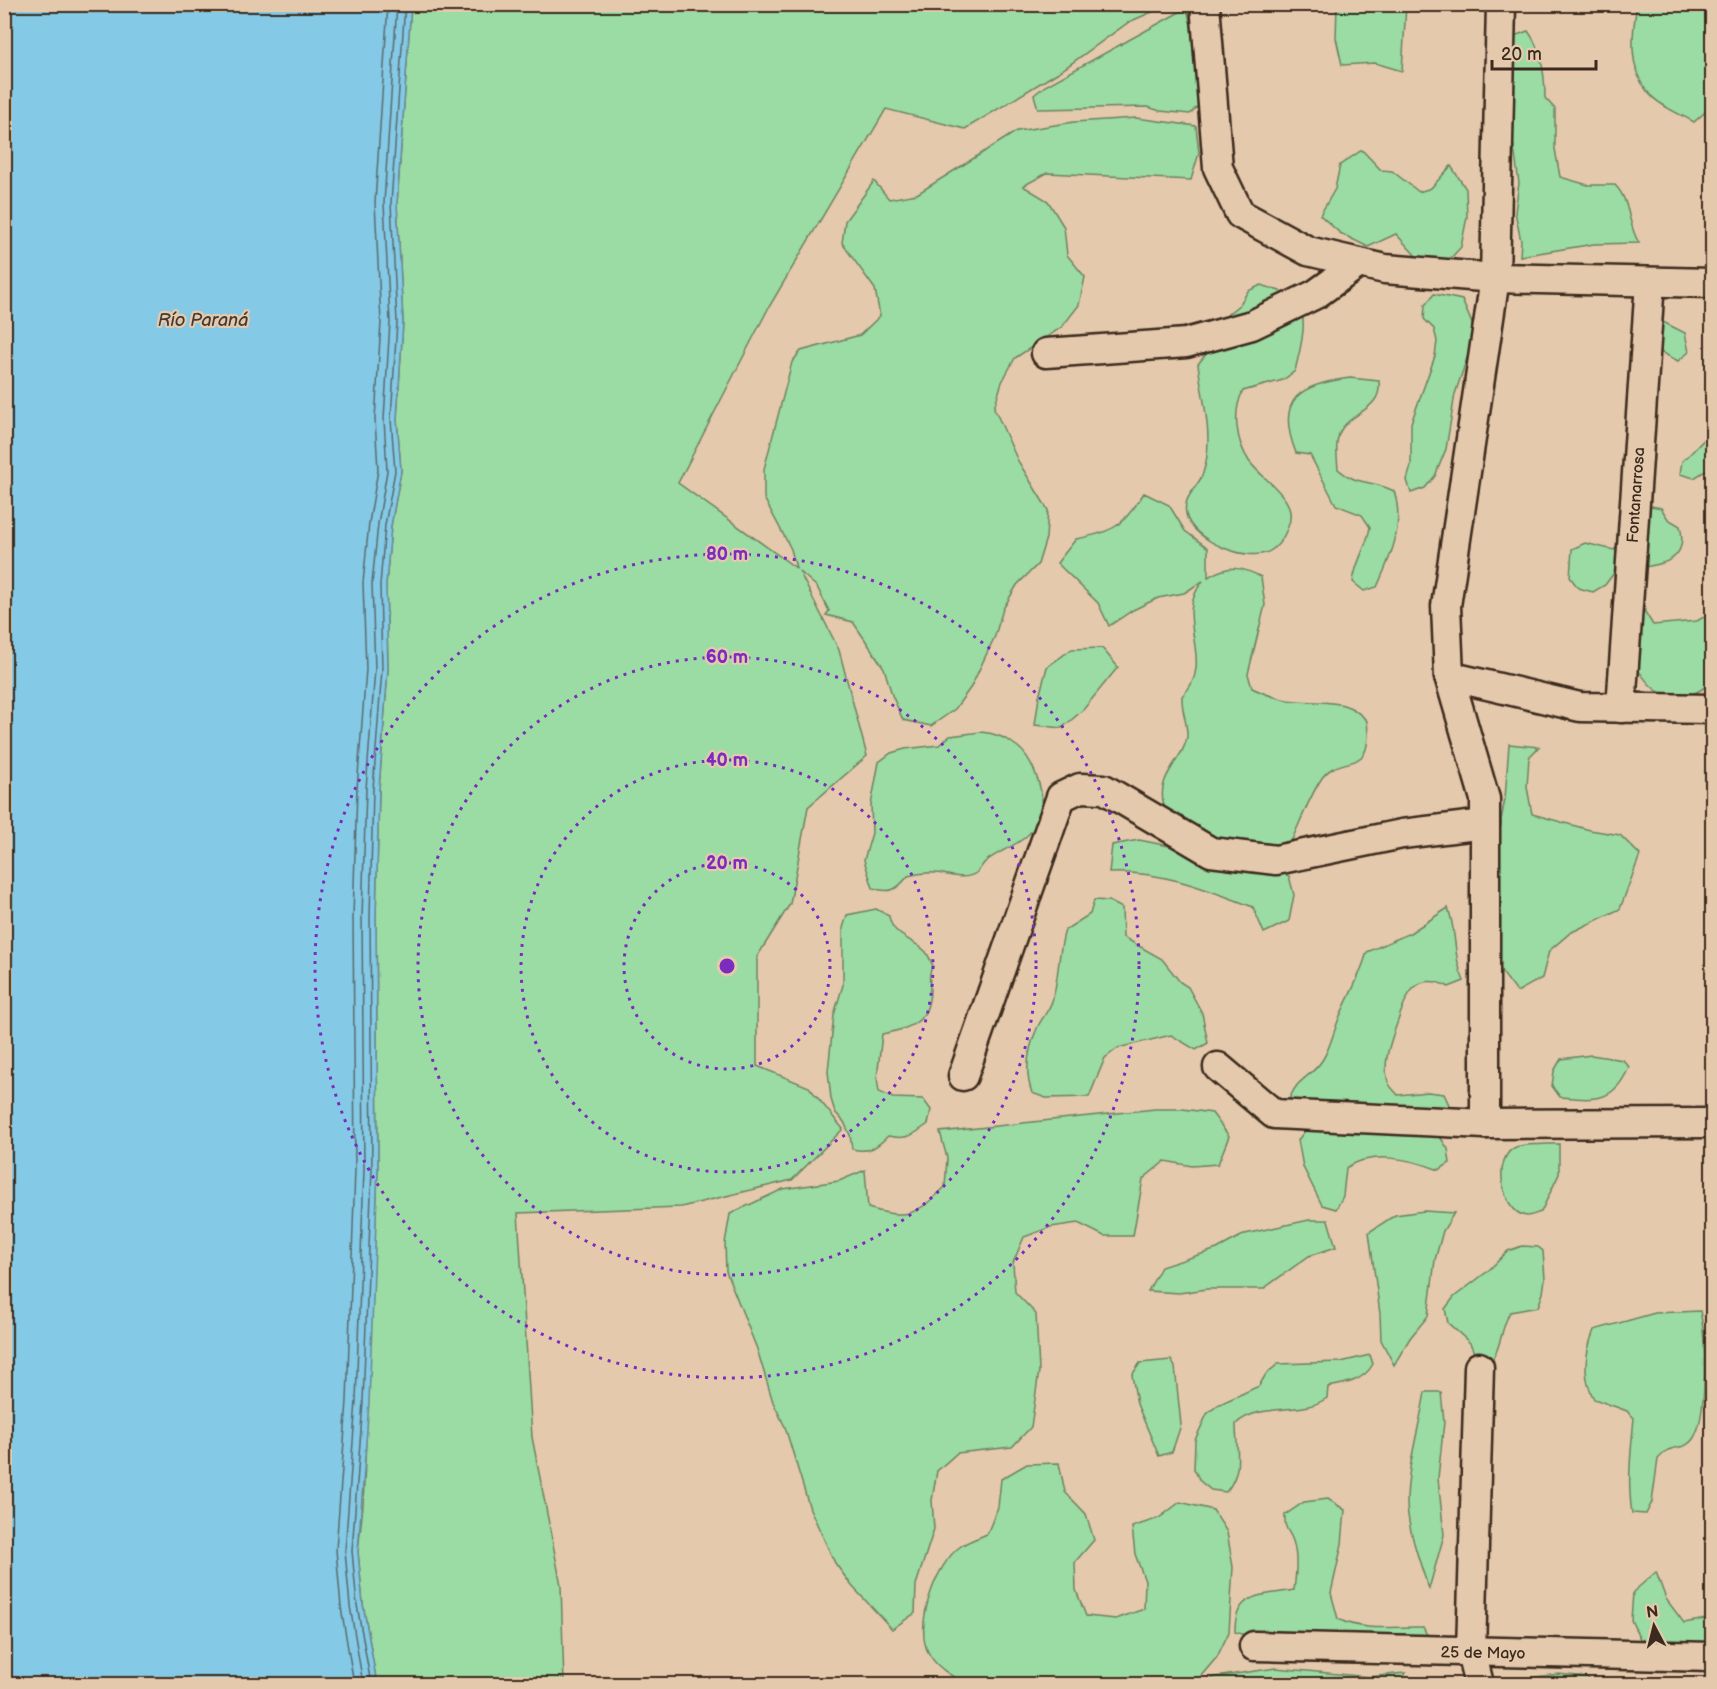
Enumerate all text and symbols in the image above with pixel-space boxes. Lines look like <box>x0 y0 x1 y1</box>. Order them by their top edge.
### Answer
scale bar <box>1492 33 1596 71</box>
text: 20 m <box>1501 44 1542 65</box>
water label: Río Paraná <box>158 310 248 331</box>
street label: Fontanarrosa <box>1624 447 1649 544</box>
text: 80 m <box>706 544 748 565</box>
text: 60 m <box>706 647 748 668</box>
text: 40 m <box>706 750 748 771</box>
text: 20 m <box>706 853 748 874</box>
centre of rings <box>717 956 737 976</box>
north arrow <box>1624 1596 1684 1656</box>
text: N <box>1645 1602 1659 1623</box>
street label: 25 de Mayo <box>1440 1643 1525 1664</box>

